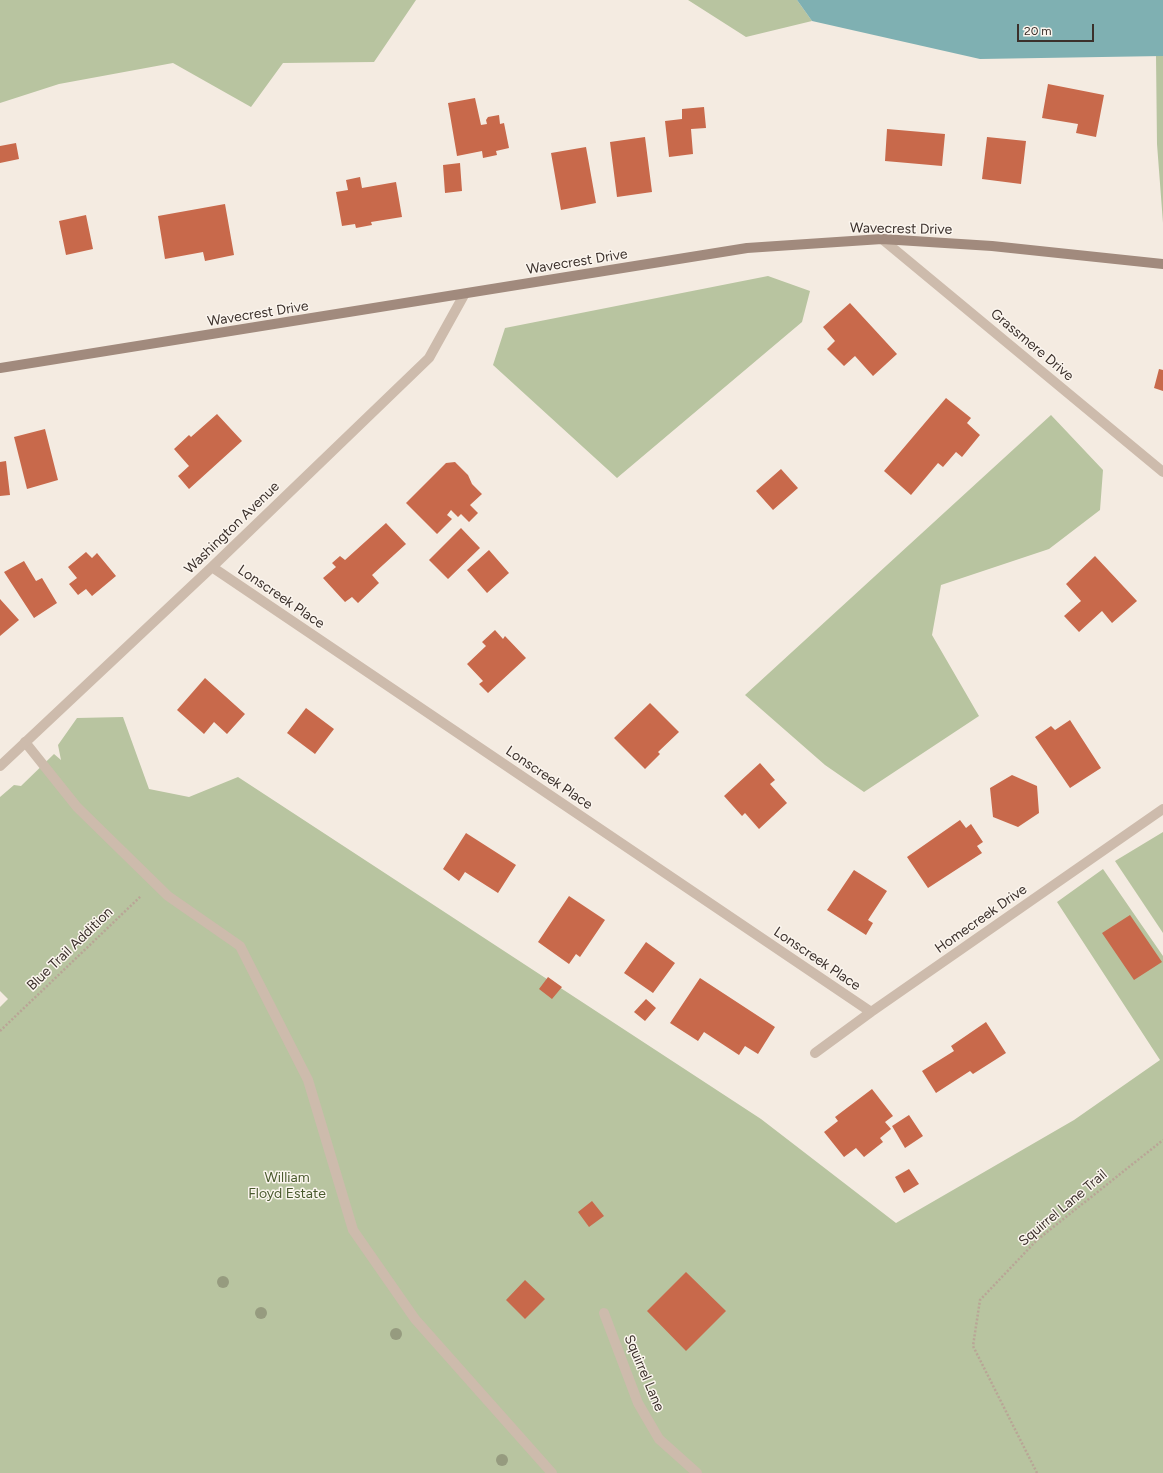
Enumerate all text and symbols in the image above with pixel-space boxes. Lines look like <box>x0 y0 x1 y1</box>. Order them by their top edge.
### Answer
scale bar <box>1019 16 1096 42</box>
text: 20 m <box>1024 24 1052 38</box>
street label: Wavecrest Drive <box>850 220 952 238</box>
street label: Wavecrest Drive <box>525 246 629 278</box>
street label: Wavecrest Drive <box>206 298 310 330</box>
street label: Grassmere Drive <box>987 305 1077 385</box>
street label: Washington Avenue <box>181 478 283 578</box>
street label: Lonscreek Place <box>234 562 328 632</box>
street label: Lonscreek Place <box>502 743 596 813</box>
street label: Homecreek Drive <box>932 881 1030 957</box>
street label: Blue Trail Addition <box>24 904 116 994</box>
street label: Lonscreek Place <box>770 924 864 994</box>
street label: Squirrel Lane Trail <box>1015 1166 1111 1250</box>
park label: William Floyd Estate <box>248 1170 326 1202</box>
street label: Squirrel Lane <box>620 1332 668 1414</box>

